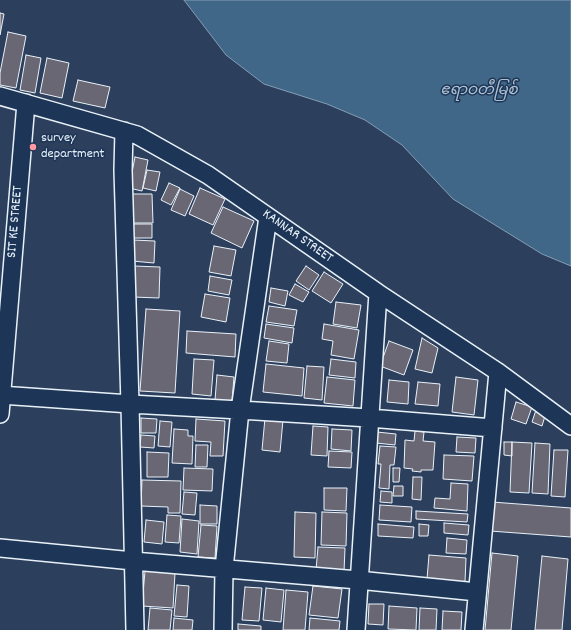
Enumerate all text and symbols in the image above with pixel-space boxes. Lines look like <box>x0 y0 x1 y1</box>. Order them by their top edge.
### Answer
water label: ဧရာဝတီမြစ် <box>440 83 518 101</box>
place label: survey department <box>41 131 105 164</box>
marker: survey department <box>28 142 38 152</box>
street label: SIT KE STREET <box>4 185 28 259</box>
street label: KANNAR STREET <box>258 206 336 268</box>

